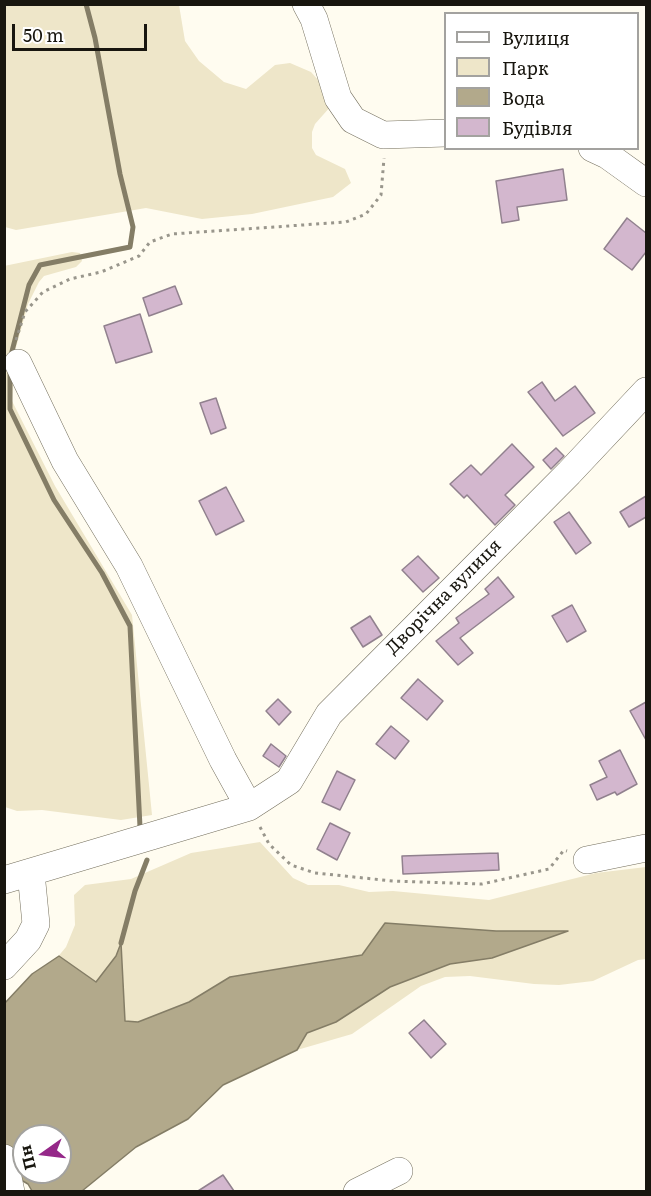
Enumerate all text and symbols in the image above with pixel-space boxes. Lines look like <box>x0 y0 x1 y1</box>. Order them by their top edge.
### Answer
scale bar <box>15 12 150 50</box>
legend <box>444 12 639 150</box>
text: 50 m <box>23 21 64 48</box>
text: Вулиця <box>502 24 570 51</box>
text: Парк <box>502 54 549 81</box>
text: Вода <box>502 84 545 111</box>
text: Будівля <box>502 114 573 141</box>
street label: Дворічна вулиця <box>382 535 506 659</box>
north arrow <box>12 1124 72 1184</box>
text: Пн <box>12 1143 41 1173</box>

